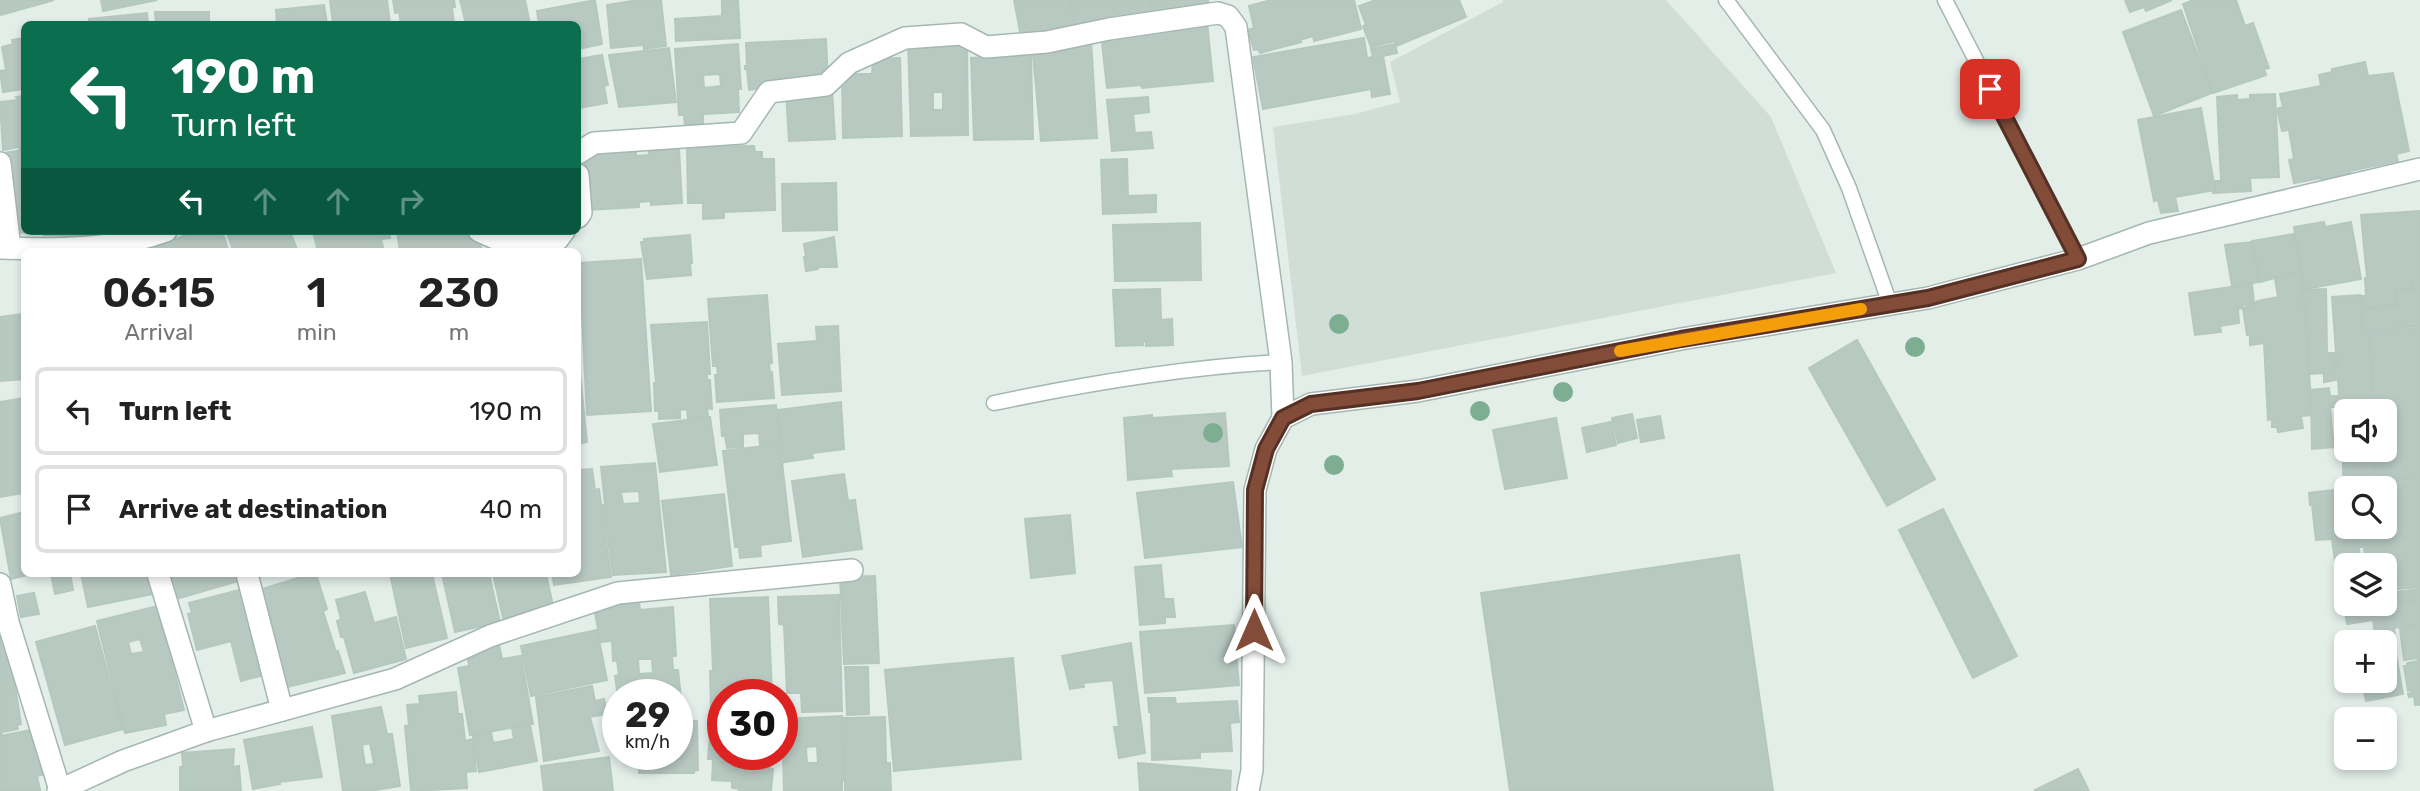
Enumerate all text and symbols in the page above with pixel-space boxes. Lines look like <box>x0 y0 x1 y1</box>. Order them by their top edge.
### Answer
text: 190 m <box>171 47 315 105</box>
icon: left <box>56 49 147 140</box>
pin <box>1960 59 2020 119</box>
icon: arrive <box>1971 70 2009 108</box>
text: Turn left <box>171 106 296 144</box>
icon: left <box>173 182 211 220</box>
icon: ahead <box>246 182 284 220</box>
icon: ahead <box>319 182 357 220</box>
icon: right <box>392 182 430 220</box>
text: 06:15 <box>102 268 216 318</box>
text: 1 <box>307 268 327 318</box>
text: 230 <box>418 268 500 318</box>
text: Arrival <box>124 318 193 346</box>
text: min <box>297 318 337 346</box>
text: m <box>449 318 469 346</box>
icon: left <box>60 392 98 430</box>
text: Turn left <box>119 396 231 427</box>
text: 190 m <box>469 396 542 427</box>
map controls <box>2334 399 2397 770</box>
button: sound <box>2334 399 2397 462</box>
button: search <box>2334 476 2397 539</box>
icon: arrive <box>60 490 98 528</box>
text: Arrive at destination <box>119 494 387 525</box>
text: 40 m <box>480 494 542 525</box>
button: layers <box>2334 553 2397 616</box>
position arrow <box>1217 593 1291 667</box>
button: + <box>2334 630 2397 693</box>
speed limit sign: 30 <box>707 679 798 770</box>
text: 29 <box>625 694 670 736</box>
button: − <box>2334 707 2397 770</box>
text: km/h <box>625 731 670 753</box>

